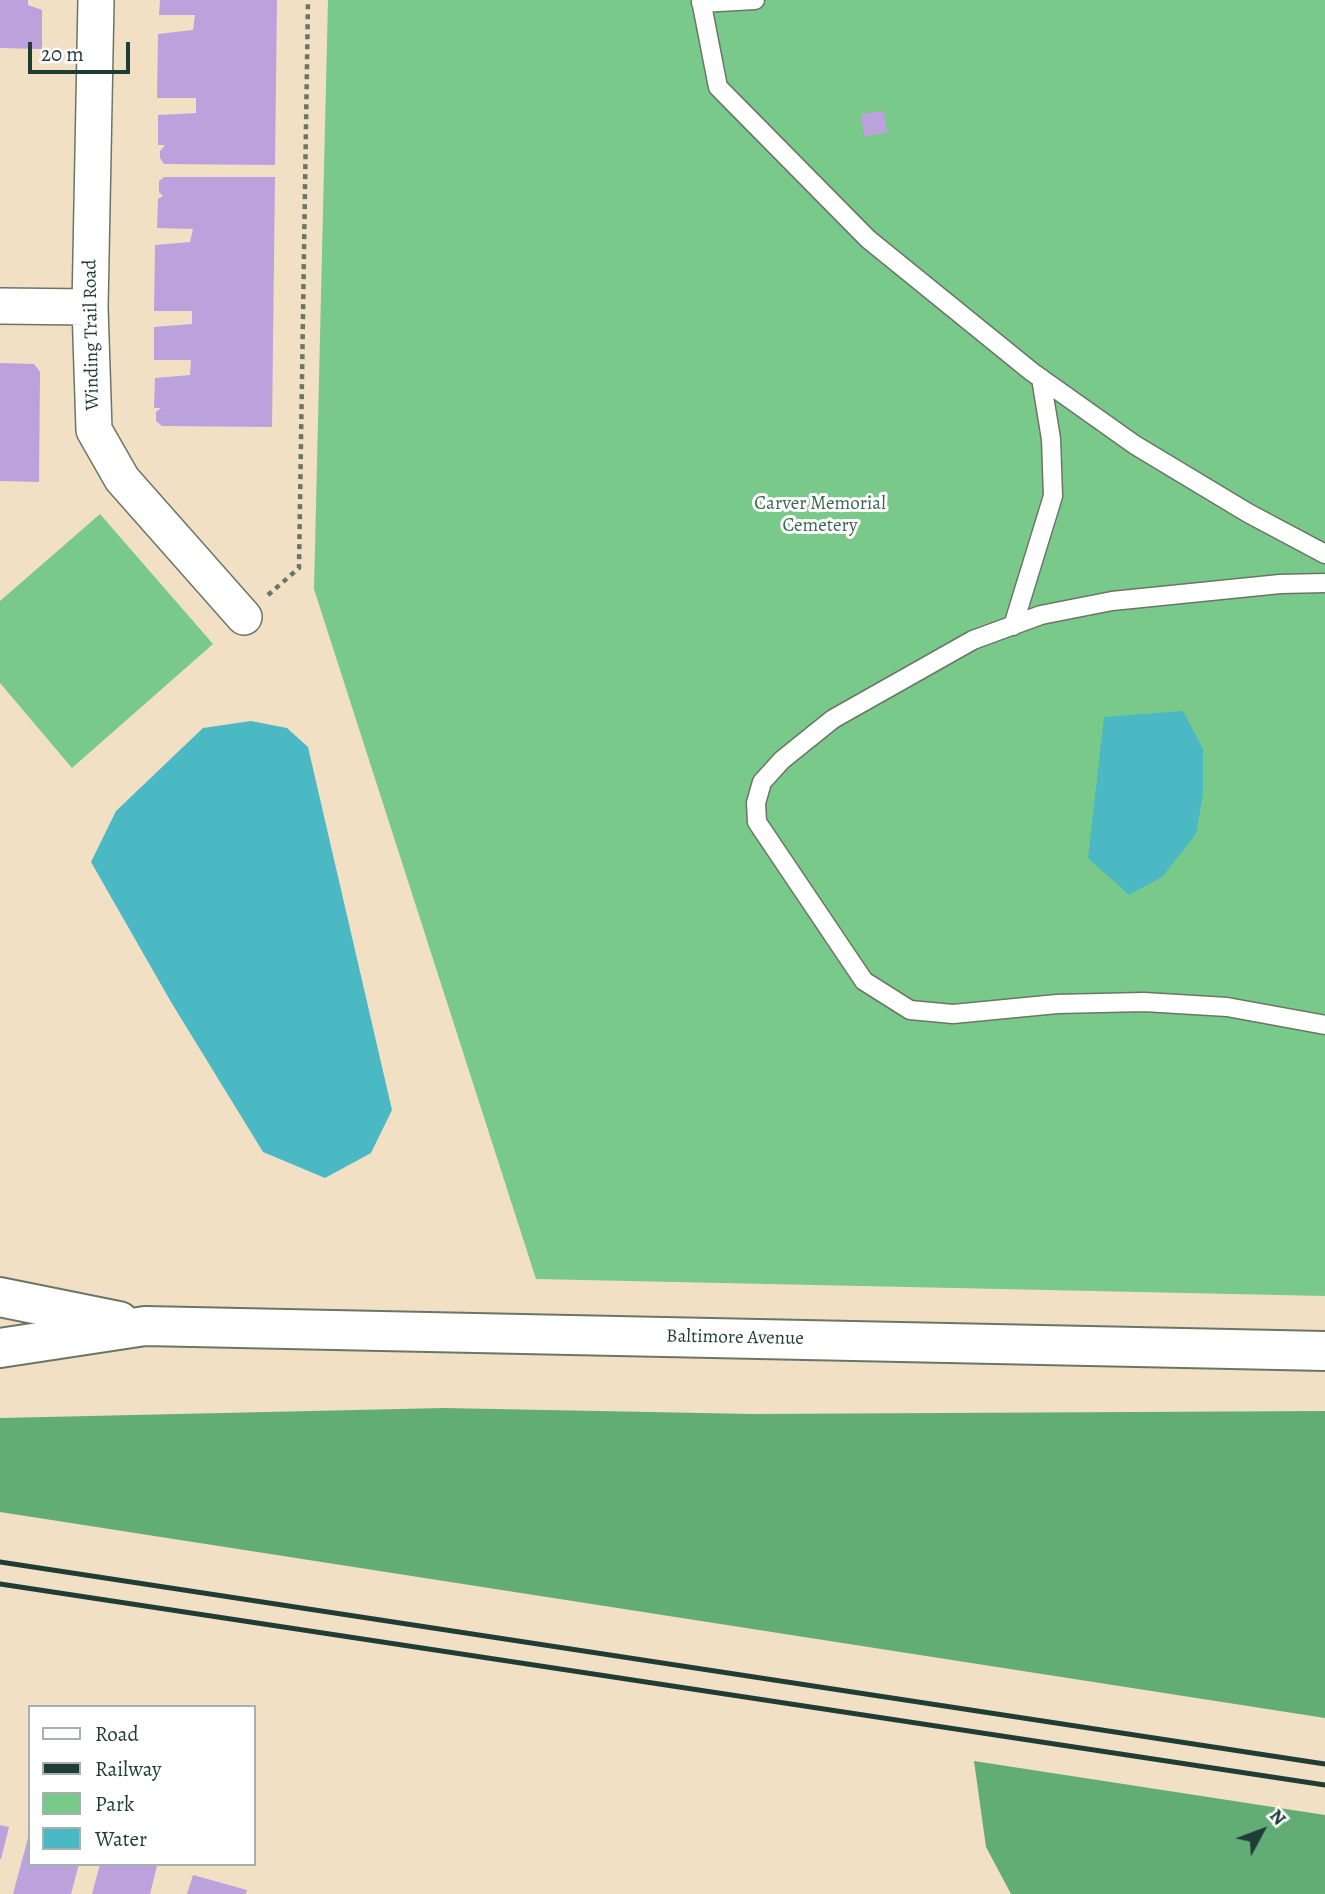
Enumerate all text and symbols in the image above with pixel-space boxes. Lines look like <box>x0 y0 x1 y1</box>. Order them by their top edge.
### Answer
scale bar <box>32 28 133 72</box>
text: 20 m <box>41 40 84 68</box>
street label: Winding Trail Road <box>79 259 105 411</box>
park label: Carver Memorial Cemetery <box>754 493 886 537</box>
street label: Baltimore Avenue <box>666 1325 804 1351</box>
legend <box>28 1705 256 1866</box>
text: Road <box>95 1720 139 1748</box>
text: Railway <box>95 1755 161 1783</box>
text: Park <box>95 1790 134 1818</box>
north arrow <box>1227 1796 1297 1866</box>
text: N <box>1263 1803 1292 1831</box>
text: Water <box>95 1825 147 1853</box>

